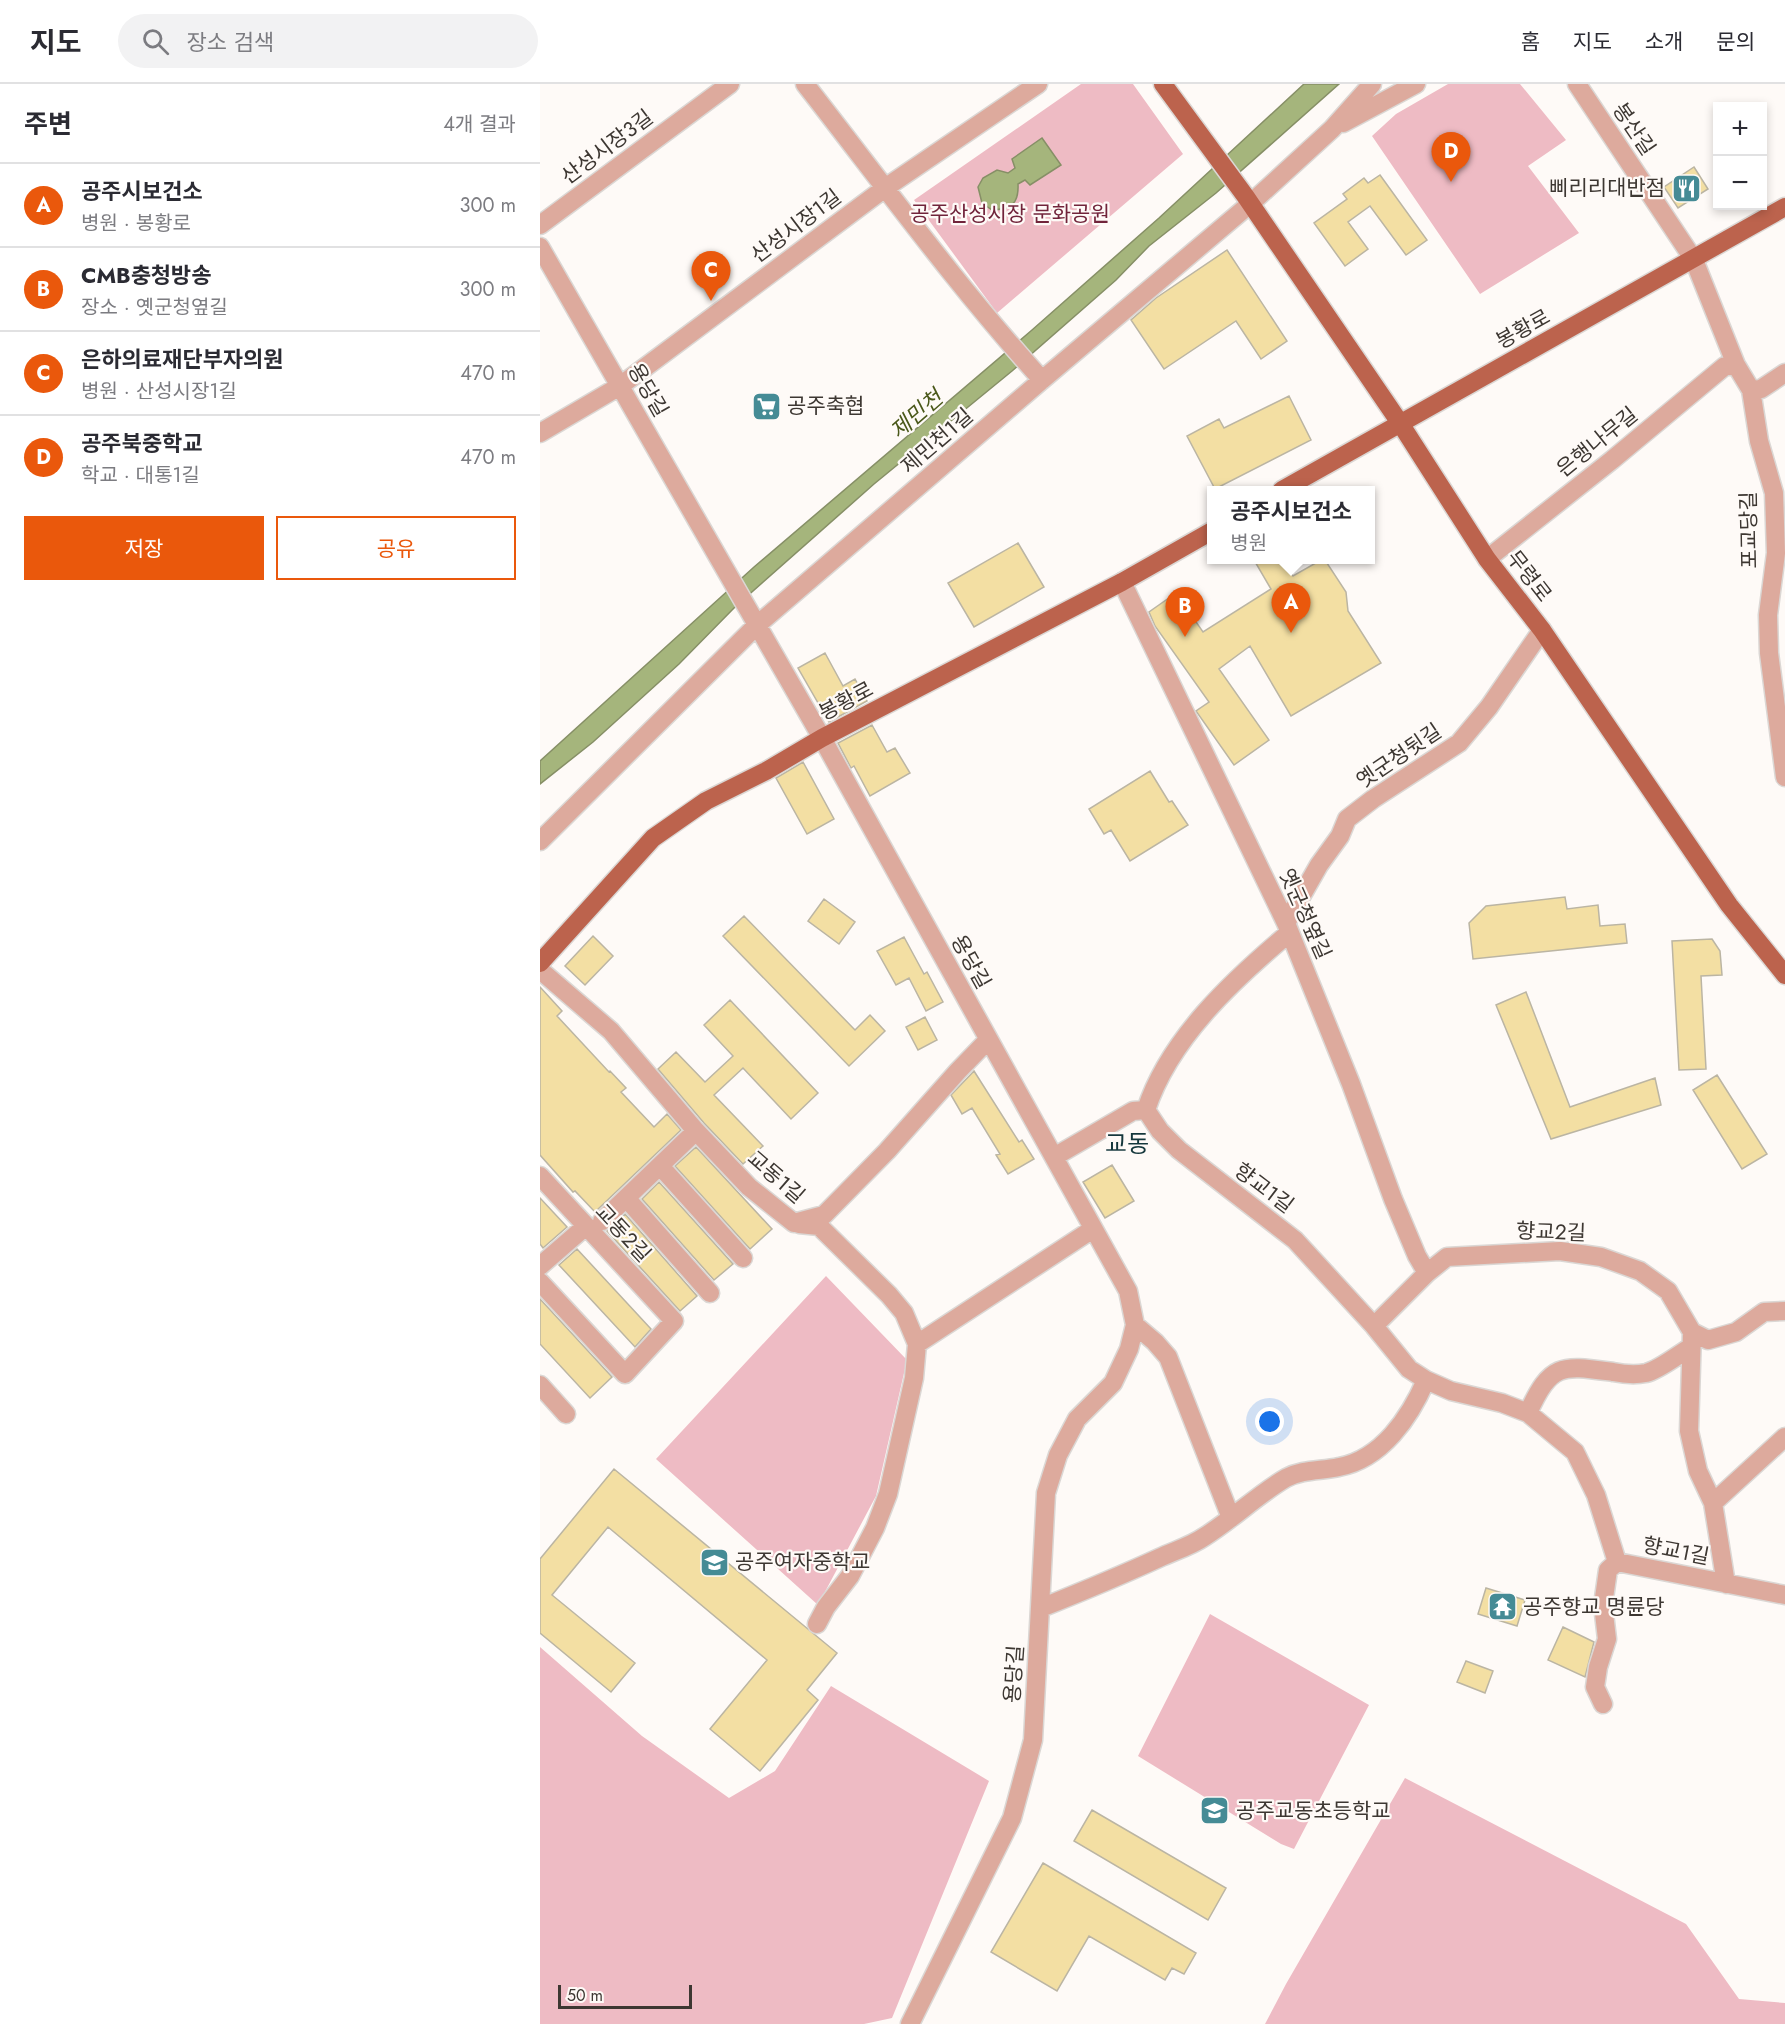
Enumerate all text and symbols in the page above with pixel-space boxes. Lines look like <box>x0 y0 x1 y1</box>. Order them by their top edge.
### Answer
search box <box>118 14 538 68</box>
text: 지도 <box>30 22 82 63</box>
icon: search <box>139 25 172 58</box>
text: 장소 검색 <box>187 26 274 58</box>
text: 홈 <box>1521 27 1540 57</box>
text: 지도 <box>1573 27 1612 57</box>
text: 소개 <box>1645 27 1683 57</box>
text: 문의 <box>1716 27 1755 57</box>
street label: 봉산길 <box>1605 97 1663 161</box>
street label: 산성시장3길 <box>555 102 659 192</box>
map controls <box>1713 102 1767 210</box>
button: + <box>1713 102 1767 156</box>
text: 주변 <box>24 105 72 143</box>
text: 4개 결과 <box>443 110 516 139</box>
pin: D <box>1432 132 1470 182</box>
button: − <box>1713 156 1767 210</box>
restaurant icon: 삐리리대반점 <box>1670 172 1702 204</box>
place label: 삐리리대반점 <box>1549 173 1665 203</box>
text: 공주시보건소 <box>81 175 202 207</box>
street label: 산성시장1길 <box>745 182 847 270</box>
text: A <box>36 191 51 220</box>
text: 300 m <box>459 191 516 220</box>
park label: 공주산성시장 문화공원 <box>910 199 1110 229</box>
text: 병원 · 봉황로 <box>81 209 191 238</box>
pin: C <box>692 252 730 301</box>
text: CMB충청방송 <box>81 259 212 291</box>
text: B <box>37 275 50 304</box>
text: 300 m <box>459 275 516 304</box>
text: 장소 · 옛군청옆길 <box>81 293 228 322</box>
street label: 봉황로 <box>1490 302 1556 356</box>
text: 은하의료재단부자의원 <box>81 343 283 375</box>
street label: 용당길 <box>621 357 675 423</box>
text: C <box>36 359 51 388</box>
text: 470 m <box>460 359 516 388</box>
text: 병원 · 산성시장1길 <box>81 377 237 406</box>
water label: 제민천 <box>883 380 951 446</box>
supermarket icon: 공주축협 <box>750 390 782 422</box>
place label: 공주축협 <box>787 391 864 421</box>
street label: 은행나무길 <box>1550 400 1644 484</box>
street label: 제민천1길 <box>894 401 980 481</box>
text: 공주북중학교 <box>81 427 202 459</box>
text: D <box>36 443 51 472</box>
text: 470 m <box>460 443 516 472</box>
text: 학교 · 대통1길 <box>81 461 200 490</box>
popup <box>1207 486 1375 564</box>
street label: 포교당길 <box>1733 491 1765 569</box>
text: 공주시보건소 <box>1230 495 1352 527</box>
button: 저장 <box>24 516 264 580</box>
button: 공유 <box>276 516 516 580</box>
text: 병원 <box>1230 529 1267 558</box>
street label: 무령로 <box>1499 544 1559 608</box>
pin: A <box>1272 584 1311 633</box>
pin: B <box>1166 588 1204 637</box>
street label: 봉황로 <box>813 674 879 728</box>
street label: 옛군청뒷길 <box>1351 717 1447 795</box>
street label: 옛군청옆길 <box>1272 864 1338 964</box>
street label: 용당길 <box>944 929 998 995</box>
district label: 교동 <box>1105 1126 1149 1161</box>
street label: 교동1길 <box>741 1144 811 1210</box>
street label: 향교1길 <box>1228 1156 1300 1220</box>
street label: 교동2길 <box>588 1197 658 1269</box>
street label: 향교2길 <box>1516 1216 1586 1248</box>
your location <box>1255 1407 1284 1436</box>
street label: 향교1길 <box>1640 1530 1712 1572</box>
school or university icon: 공주여자중학교 <box>698 1546 730 1578</box>
place label: 공주여자중학교 <box>735 1547 870 1577</box>
temple icon: 공주향교 명륜당 <box>1486 1591 1518 1623</box>
place label: 공주향교 명륜당 <box>1523 1592 1665 1622</box>
street label: 용당길 <box>997 1644 1031 1704</box>
school or university icon: 공주교동초등학교 <box>1199 1795 1231 1827</box>
place label: 공주교동초등학교 <box>1236 1796 1391 1826</box>
scale bar <box>558 1982 692 2010</box>
text: 50 m <box>567 1984 603 2007</box>

